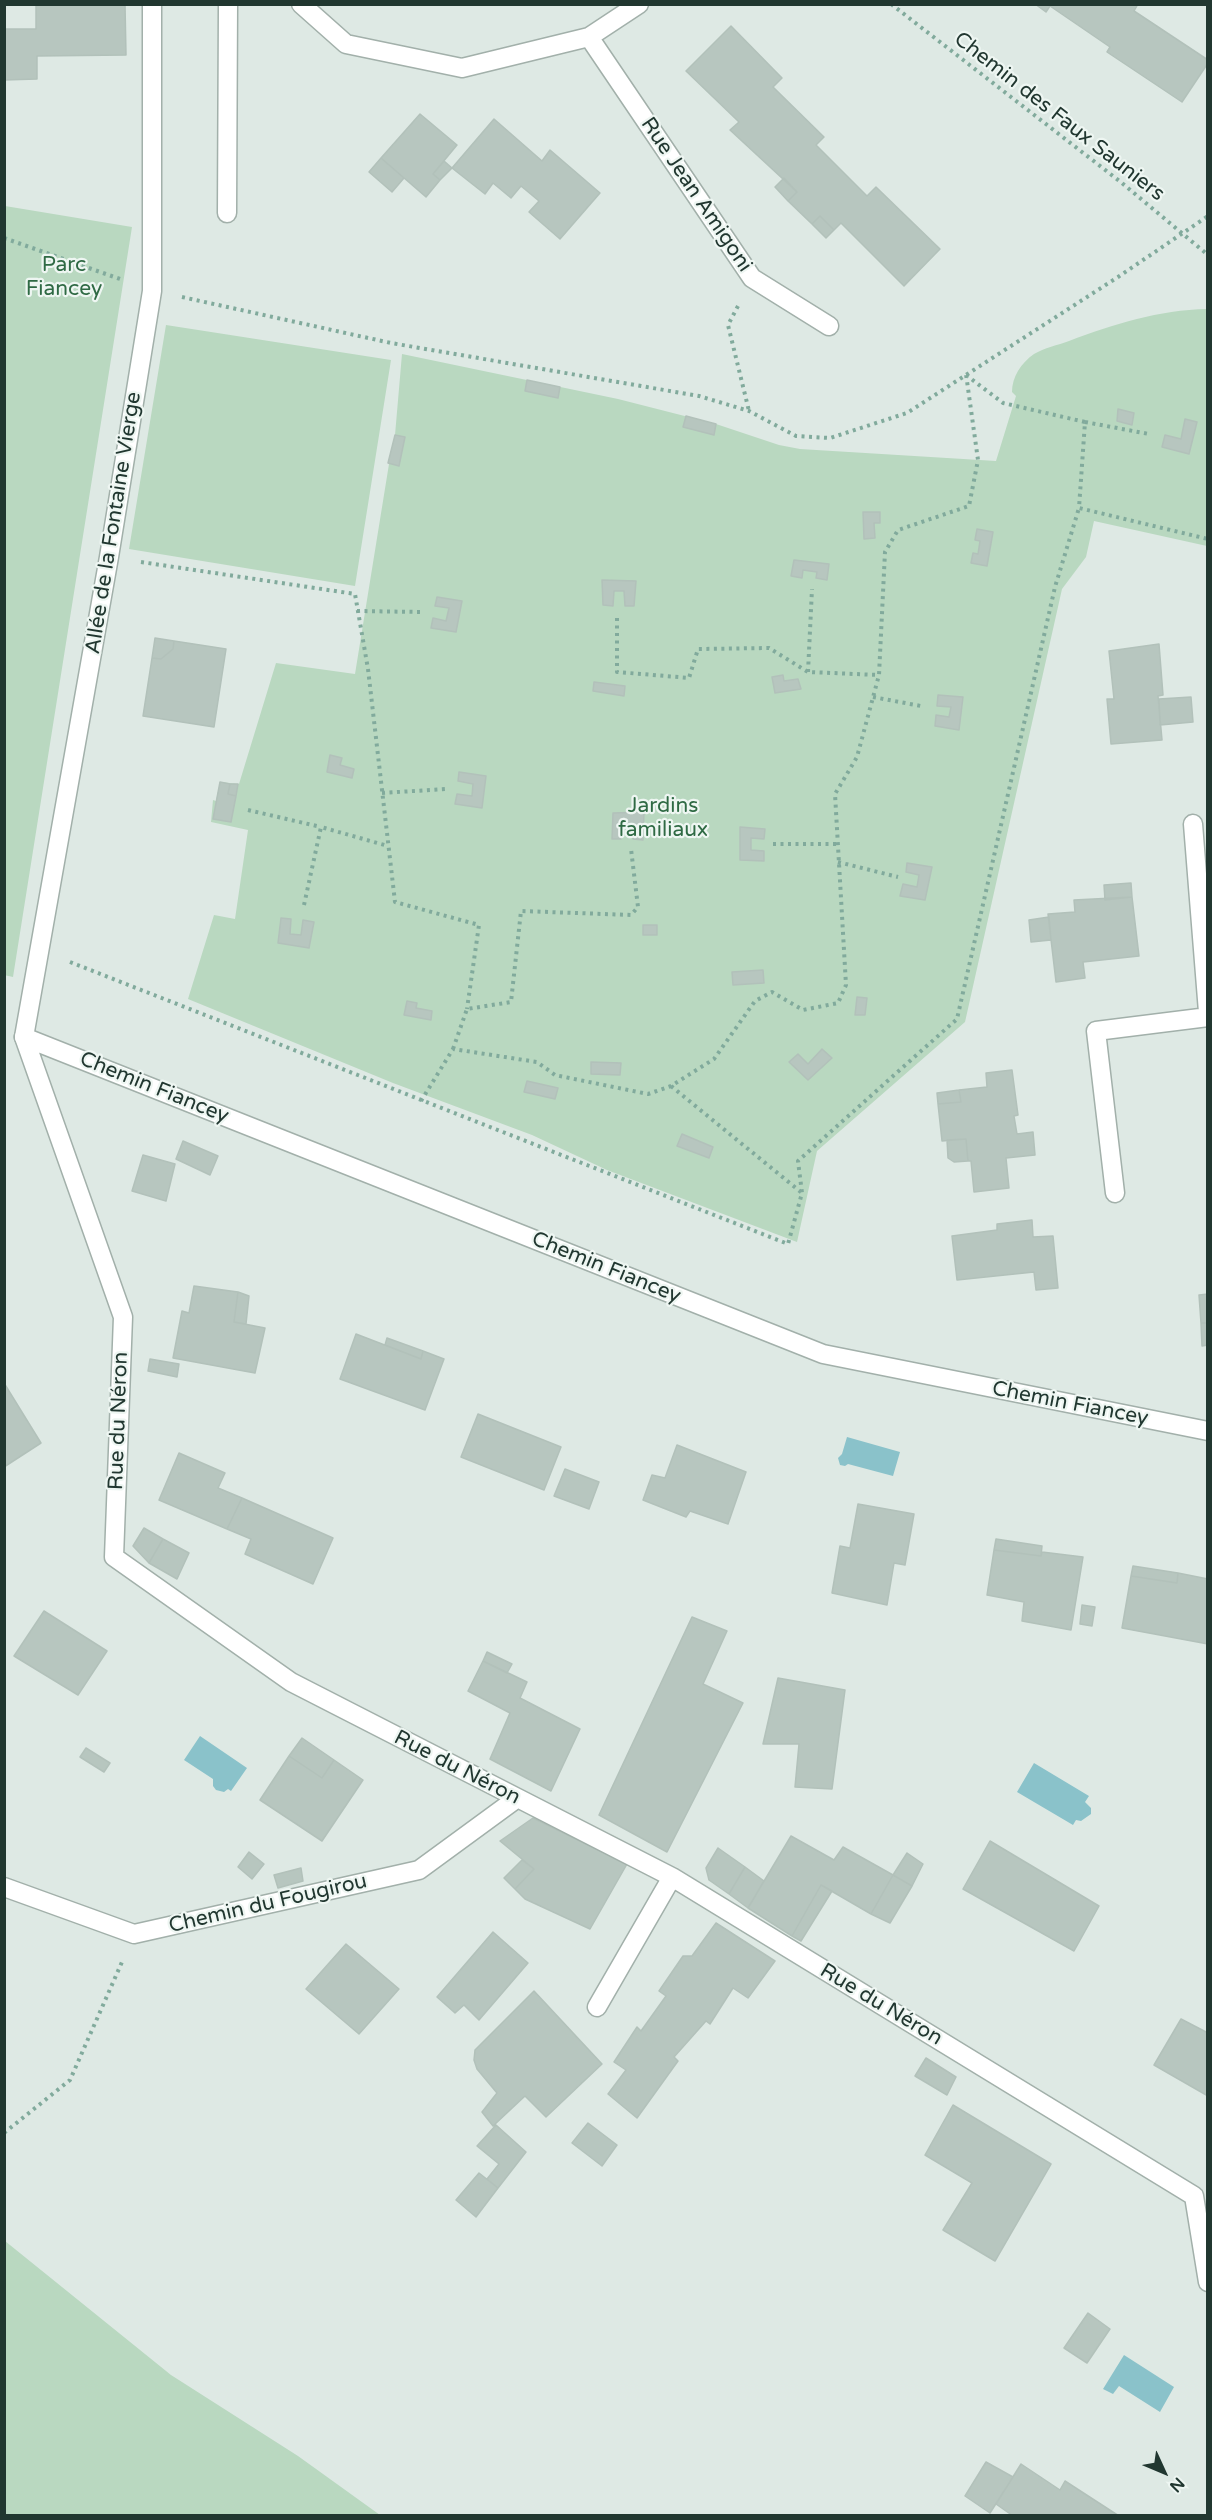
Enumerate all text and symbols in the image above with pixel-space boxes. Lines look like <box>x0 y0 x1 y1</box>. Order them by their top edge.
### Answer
street label: Chemin des Faux Sauniers <box>949 27 1169 207</box>
street label: Rue Jean Amigoni <box>635 113 757 277</box>
park label: Parc Fiancey <box>26 252 102 302</box>
street label: Allée de la Fontaine Vierge <box>81 390 147 656</box>
park label: Jardins familiaux <box>618 793 708 843</box>
street label: Chemin Fiancey <box>76 1047 232 1129</box>
street label: Chemin Fiancey <box>528 1227 684 1309</box>
street label: Rue du Néron <box>104 1351 134 1491</box>
street label: Chemin Fiancey <box>990 1377 1150 1431</box>
street label: Rue du Néron <box>390 1725 524 1811</box>
street label: Chemin du Fougirou <box>166 1869 370 1939</box>
street label: Rue du Néron <box>815 1959 947 2051</box>
north arrow <box>1134 2442 1194 2502</box>
text: N <box>1165 2473 1189 2496</box>

